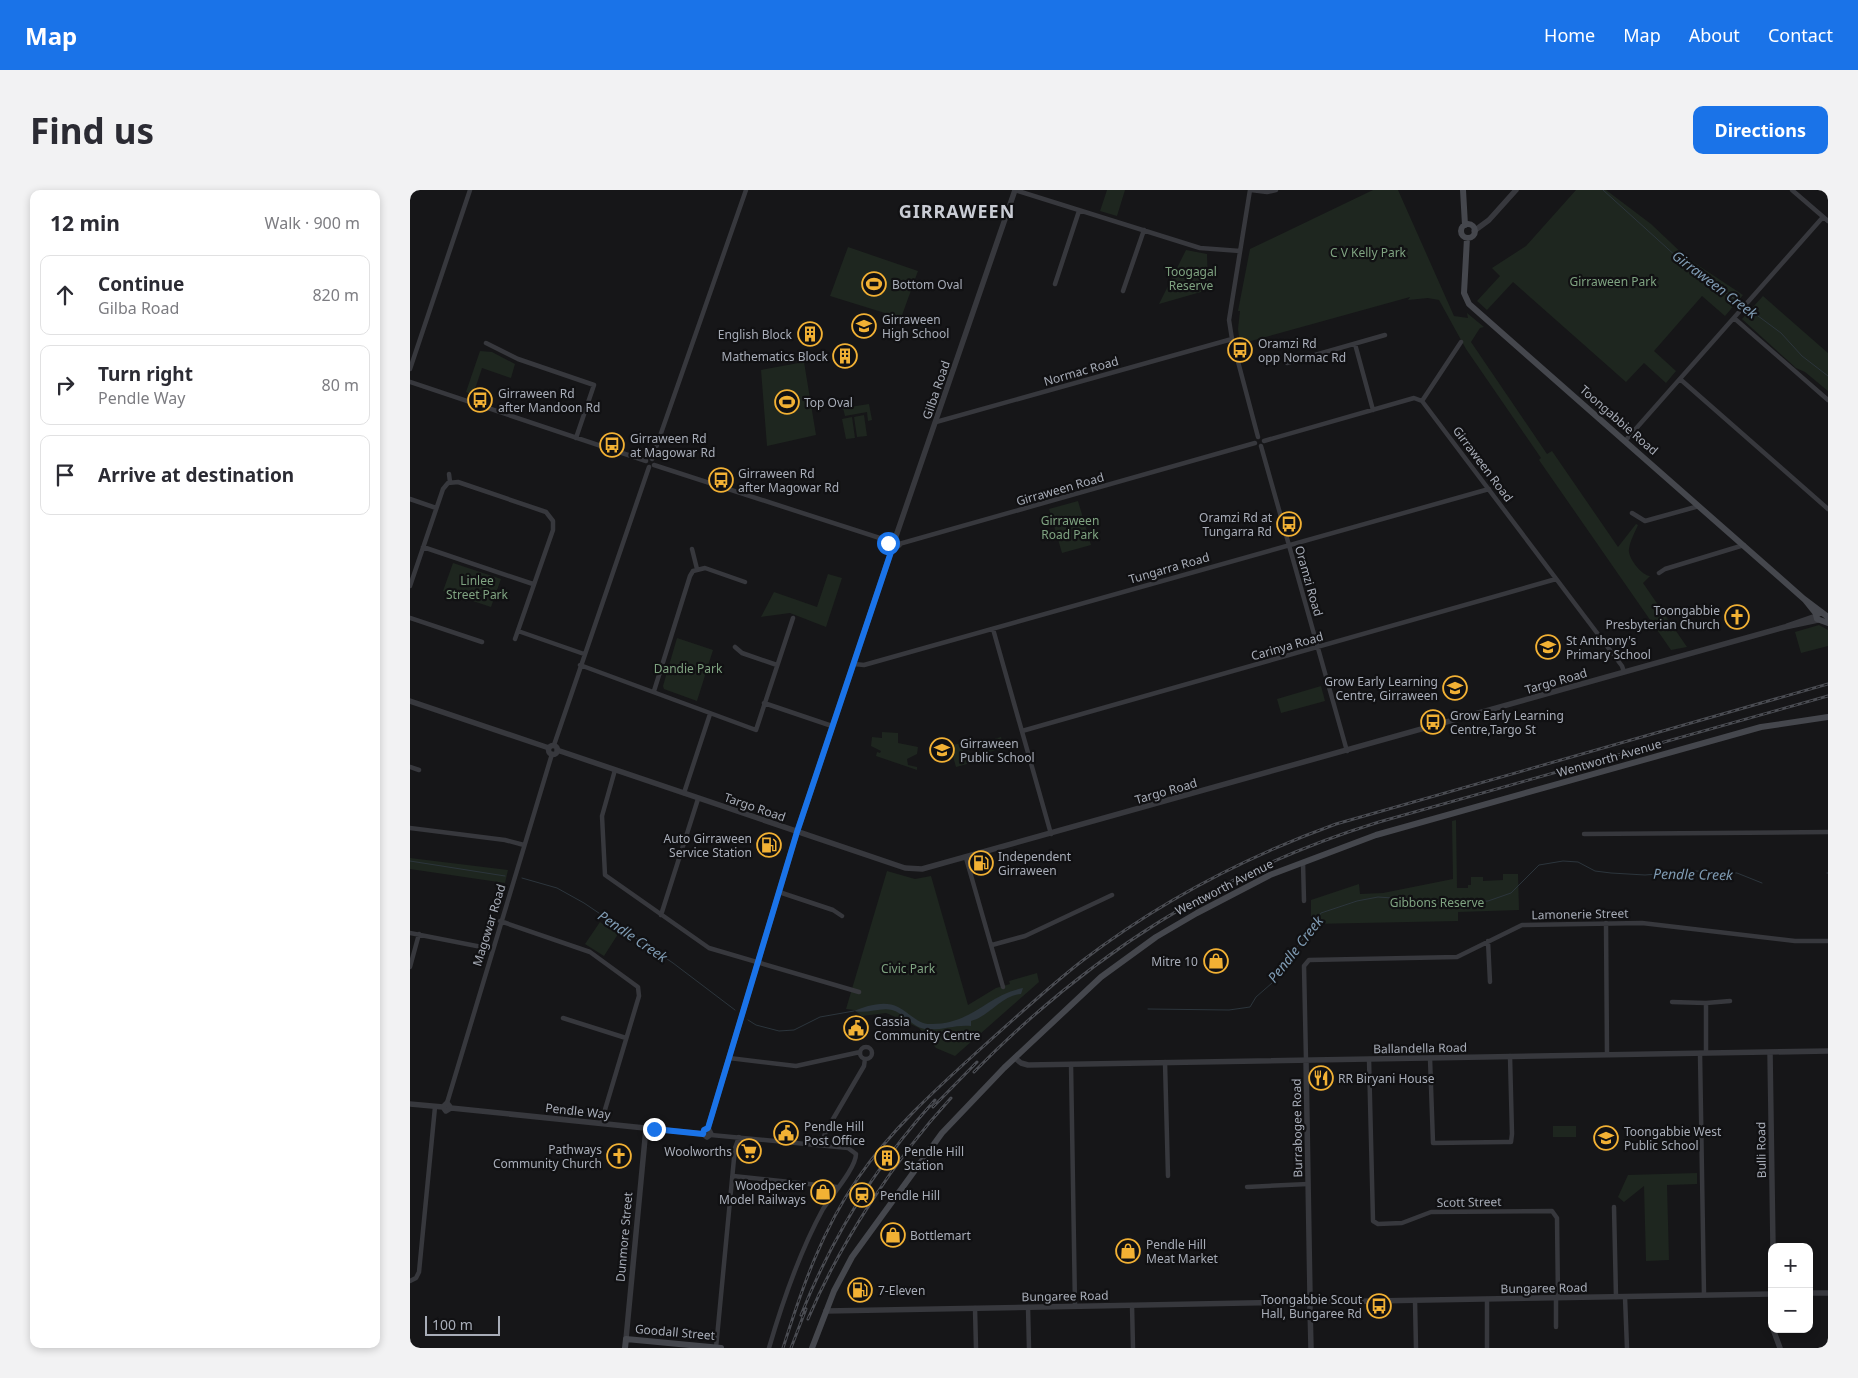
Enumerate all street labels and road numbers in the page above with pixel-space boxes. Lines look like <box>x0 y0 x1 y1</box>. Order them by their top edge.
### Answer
street label: Normac Road <box>1042 352 1120 390</box>
street label: Gilba Road <box>918 358 954 422</box>
street label: Toongabbie Road <box>1576 381 1662 459</box>
street label: Girraween Road <box>1449 423 1517 505</box>
street label: Girraween Road <box>1014 468 1106 510</box>
street label: Oramzi Road <box>1291 544 1327 618</box>
street label: Tungarra Road <box>1127 548 1211 588</box>
street label: Carinya Road <box>1249 628 1325 664</box>
street label: Targo Road <box>1523 664 1589 698</box>
street label: Wentworth Avenue <box>1555 735 1664 781</box>
street label: Targo Road <box>1133 774 1199 808</box>
street label: Targo Road <box>722 789 788 825</box>
street label: Wentworth Avenue <box>1172 855 1276 919</box>
street label: Magowar Road <box>468 882 510 968</box>
street label: Lamonerie Street <box>1531 905 1629 923</box>
street label: Ballandella Road <box>1373 1039 1467 1057</box>
street label: Burrabogee Road <box>1288 1078 1306 1178</box>
street label: Pendle Way <box>544 1099 612 1123</box>
street label: Bulli Road <box>1752 1122 1770 1178</box>
street label: Dunmore Street <box>612 1191 636 1283</box>
street label: Scott Street <box>1436 1193 1502 1211</box>
street label: Bungaree Road <box>1500 1279 1588 1297</box>
street label: Bungaree Road <box>1021 1287 1109 1305</box>
street label: Goodall Street <box>634 1320 716 1344</box>

